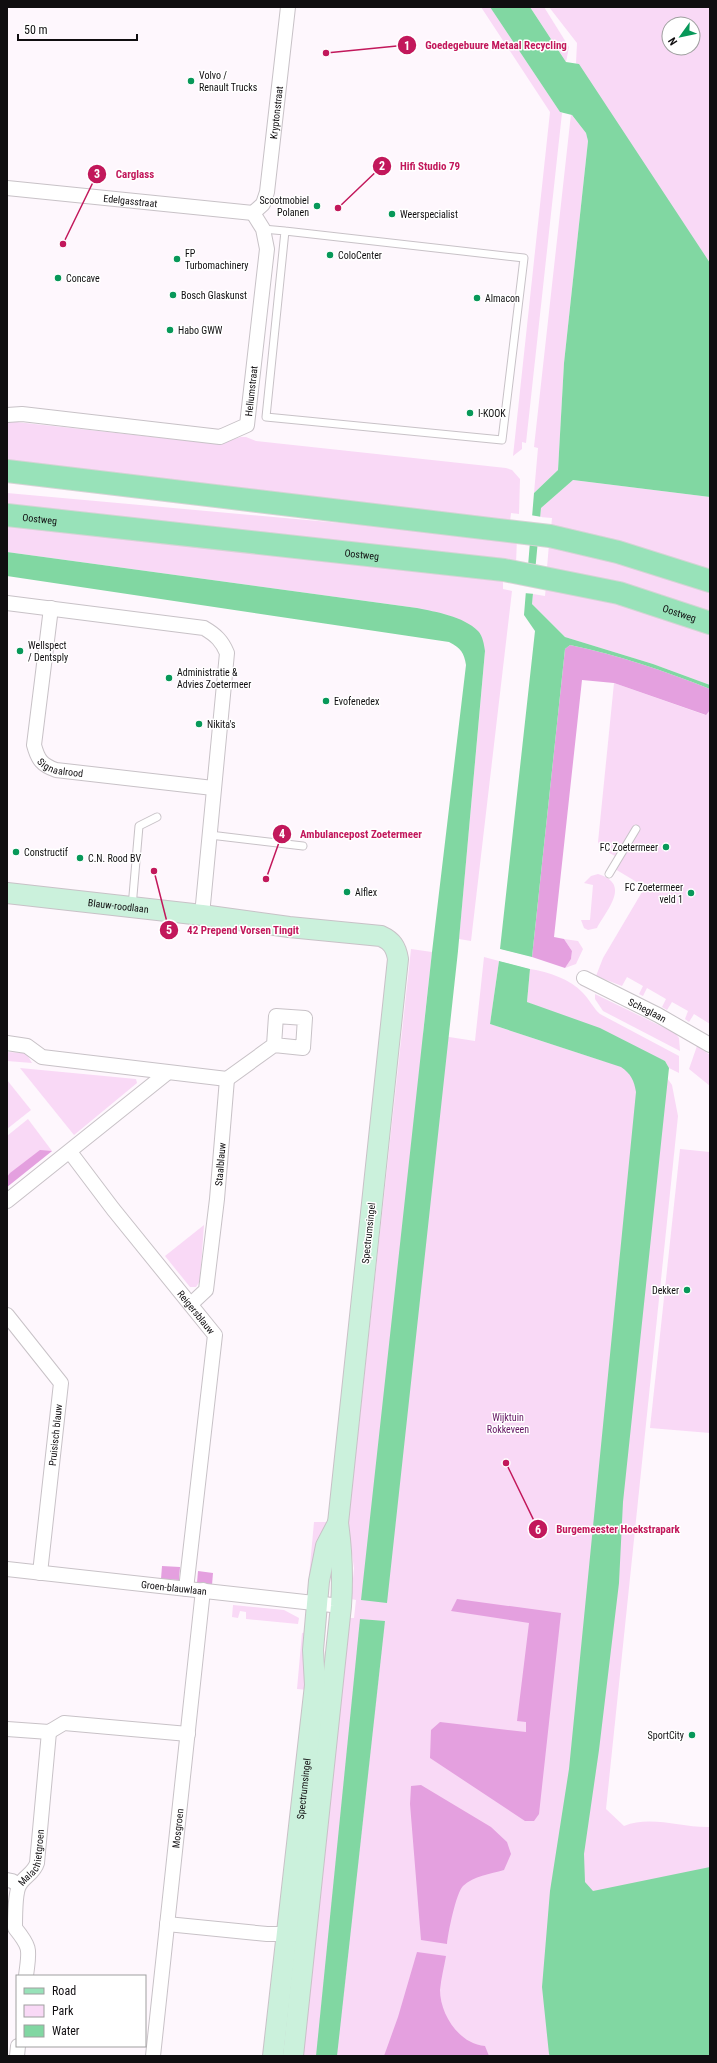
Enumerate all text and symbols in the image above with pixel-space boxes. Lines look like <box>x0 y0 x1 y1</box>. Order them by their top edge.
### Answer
scale bar <box>18 16 137 42</box>
north arrow <box>661 16 701 56</box>
text: 50 m <box>24 23 48 37</box>
callout: Goedegebuure Metaal Recycling <box>397 34 574 57</box>
text: N <box>666 35 680 48</box>
text: 1 <box>404 39 410 53</box>
text: Goedegebuure Metaal Recycling <box>425 39 567 52</box>
place label: Volvo / Renault Trucks <box>199 70 258 93</box>
marker: Volvo / Renault Trucks <box>186 76 196 86</box>
street label: Kryptonstraat <box>268 85 285 140</box>
callout: Hifi Studio 79 <box>372 154 468 177</box>
text: 2 <box>379 159 385 173</box>
text: Hifi Studio 79 <box>400 160 460 173</box>
callout: Carglass <box>87 163 162 186</box>
text: 3 <box>94 167 100 181</box>
text: Carglass <box>116 168 154 181</box>
street label: Edelgasstraat <box>103 193 158 209</box>
place label: Scootmobiel Polanen <box>259 195 309 218</box>
marker: Scootmobiel Polanen <box>312 201 322 211</box>
marker: Weerspecialist <box>387 209 397 219</box>
place label: Weerspecialist <box>400 209 458 220</box>
place label: FP Turbomachinery <box>185 248 248 271</box>
marker: ColoCenter <box>325 250 335 260</box>
place label: ColoCenter <box>338 250 382 261</box>
marker: FP Turbomachinery <box>172 254 182 264</box>
marker: Concave <box>53 273 63 283</box>
place label: Concave <box>66 273 100 284</box>
marker: Bosch Glaskunst <box>168 290 178 300</box>
place label: Bosch Glaskunst <box>181 290 247 301</box>
marker: Almacon <box>472 293 482 303</box>
place label: Almacon <box>485 293 520 304</box>
marker: Habo GWW <box>165 325 175 335</box>
place label: Habo GWW <box>178 325 223 336</box>
street label: Heliumstraat <box>243 365 260 417</box>
marker: I-KOOK <box>465 408 475 418</box>
place label: I-KOOK <box>478 408 506 419</box>
street label: Oostweg <box>22 512 58 527</box>
street label: Oostweg <box>344 547 380 562</box>
street label: Oostweg <box>661 603 698 624</box>
place label: Wellspect / Dentsply <box>28 640 68 663</box>
marker: Wellspect / Dentsply <box>15 646 25 656</box>
place label: Administratie & Advies Zoetermeer <box>177 667 251 690</box>
marker: Administratie & Advies Zoetermeer <box>164 673 174 683</box>
marker: Evofenedex <box>321 696 331 706</box>
place label: Evofenedex <box>334 696 380 707</box>
marker: Nikita's <box>194 719 204 729</box>
place label: Nikita's <box>207 719 236 730</box>
street label: Signaalrood <box>35 756 84 779</box>
callout: Ambulancepost Zoetermeer <box>272 823 430 846</box>
text: 4 <box>279 827 285 841</box>
text: Ambulancepost Zoetermeer <box>300 828 422 841</box>
place label: FC Zoetermeer <box>600 842 658 853</box>
marker: FC Zoetermeer <box>661 842 671 852</box>
marker: Constructif <box>11 847 21 857</box>
place label: Constructif <box>24 847 69 858</box>
marker: C.N. Rood BV <box>75 853 85 863</box>
place label: C.N. Rood BV <box>88 853 141 864</box>
place label: FC Zoetermeer veld 1 <box>625 882 683 905</box>
marker: Alflex <box>342 887 352 897</box>
place label: Alflex <box>355 887 378 898</box>
marker: FC Zoetermeer veld 1 <box>686 888 696 898</box>
street label: Blauw-roodlaan <box>87 897 149 915</box>
callout: 42 Prepend Vorsen Tingit <box>159 918 307 941</box>
text: 5 <box>166 923 172 937</box>
text: 42 Prepend Vorsen Tingit <box>187 924 300 937</box>
street label: Scheglaan <box>626 996 668 1025</box>
street label: Staalblauw <box>213 1142 228 1186</box>
street label: Spectrumsingel <box>360 1202 377 1264</box>
place label: Dekker <box>652 1285 679 1296</box>
marker: Dekker <box>682 1285 692 1295</box>
street label: Reigersblauw <box>175 1288 217 1337</box>
street label: Pruisisch blauw <box>47 1403 64 1467</box>
park label: Wijktuin Rokkeveen <box>487 1412 529 1435</box>
callout: Burgemeester Hoekstrapark <box>528 1518 688 1541</box>
text: 6 <box>535 1523 541 1537</box>
text: Burgemeester Hoekstrapark <box>556 1523 681 1536</box>
street label: Groen-blauwlaan <box>141 1579 207 1597</box>
place label: SportCity <box>648 1730 684 1741</box>
marker: SportCity <box>687 1730 697 1740</box>
street label: Spectrumsingel <box>295 1758 313 1820</box>
street label: Mosgroen <box>170 1808 186 1849</box>
street label: Malachietgroen <box>16 1829 46 1888</box>
legend <box>16 1975 146 2047</box>
text: Road <box>52 1984 76 1998</box>
text: Park <box>52 2004 74 2018</box>
text: Water <box>52 2024 80 2038</box>

